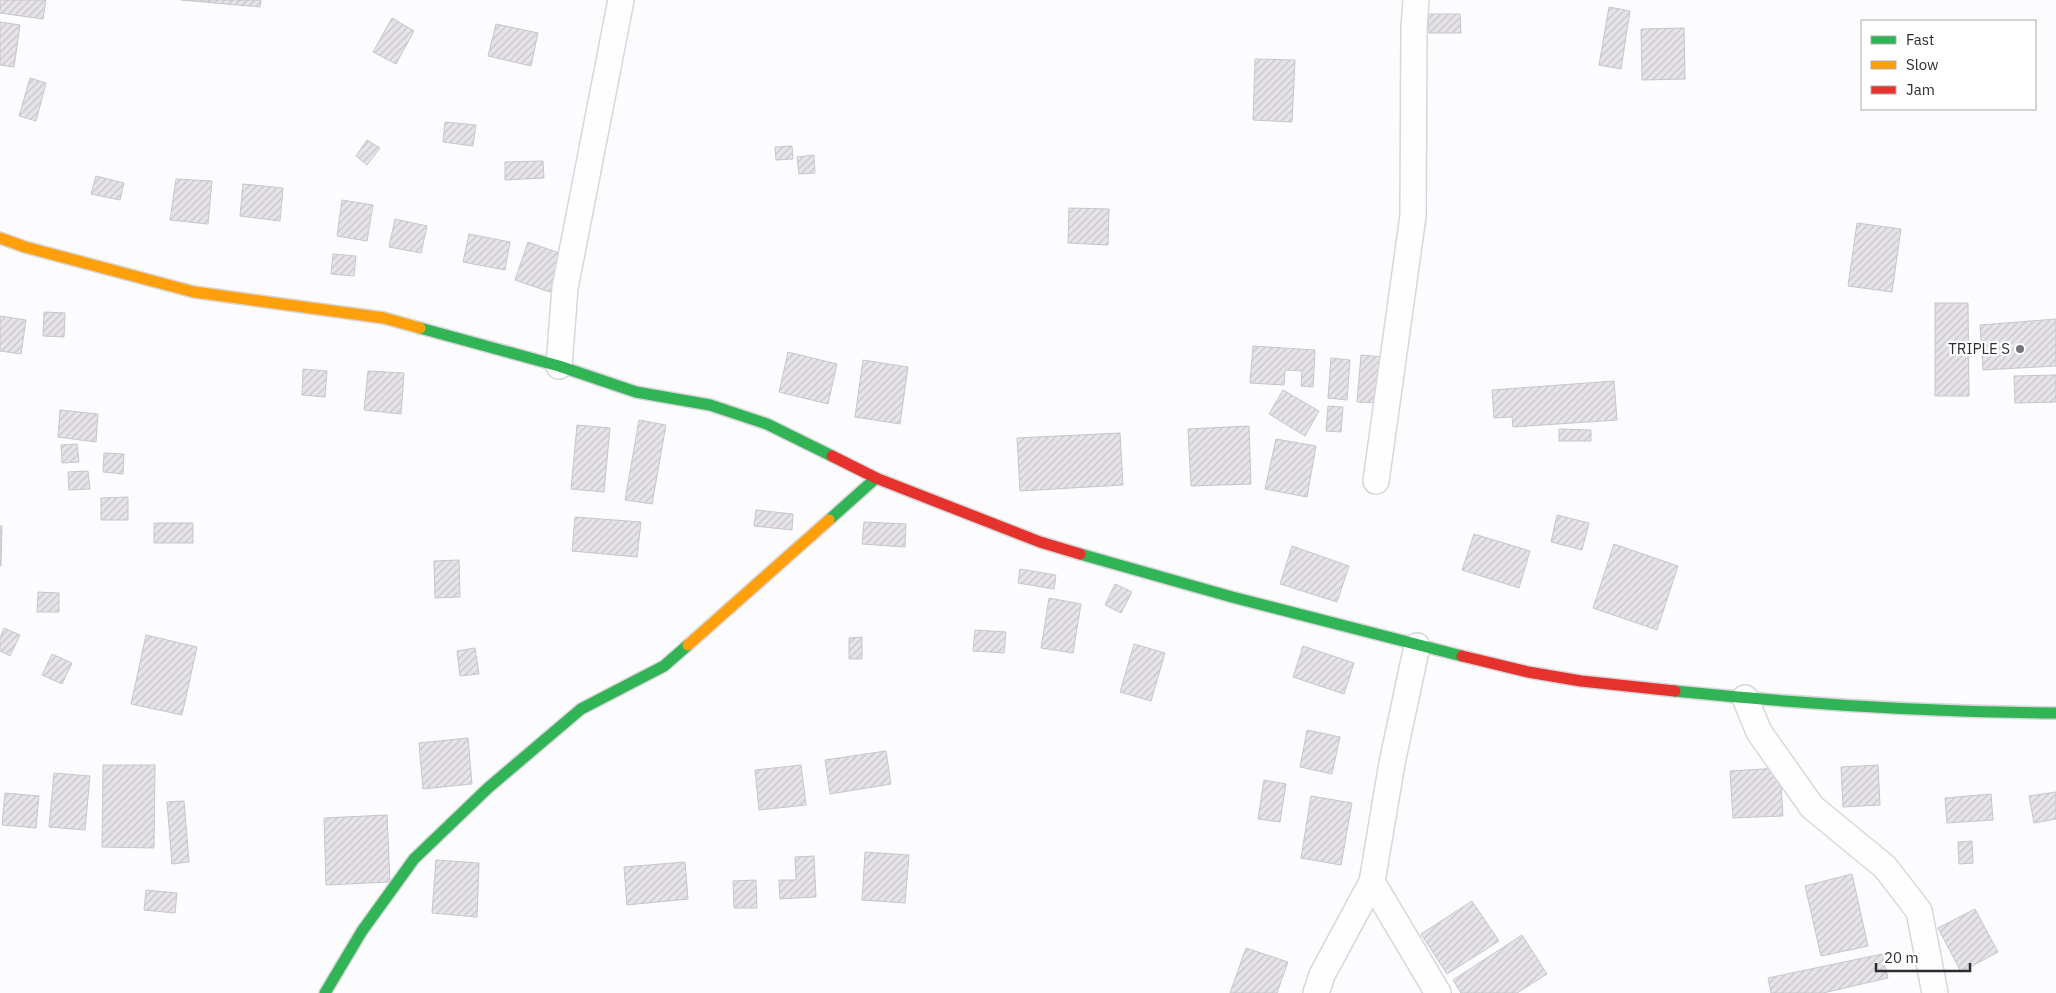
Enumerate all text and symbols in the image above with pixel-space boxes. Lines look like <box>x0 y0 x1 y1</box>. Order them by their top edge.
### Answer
legend <box>1861 20 2036 110</box>
text: Fast <box>1906 30 1934 49</box>
text: Slow <box>1906 55 1939 74</box>
text: Jam <box>1906 80 1935 99</box>
place label: TRIPLE S <box>1948 339 2010 358</box>
marker: TRIPLE S <box>2014 343 2026 355</box>
scale bar <box>1876 940 1970 972</box>
text: 20 m <box>1884 948 1919 967</box>

